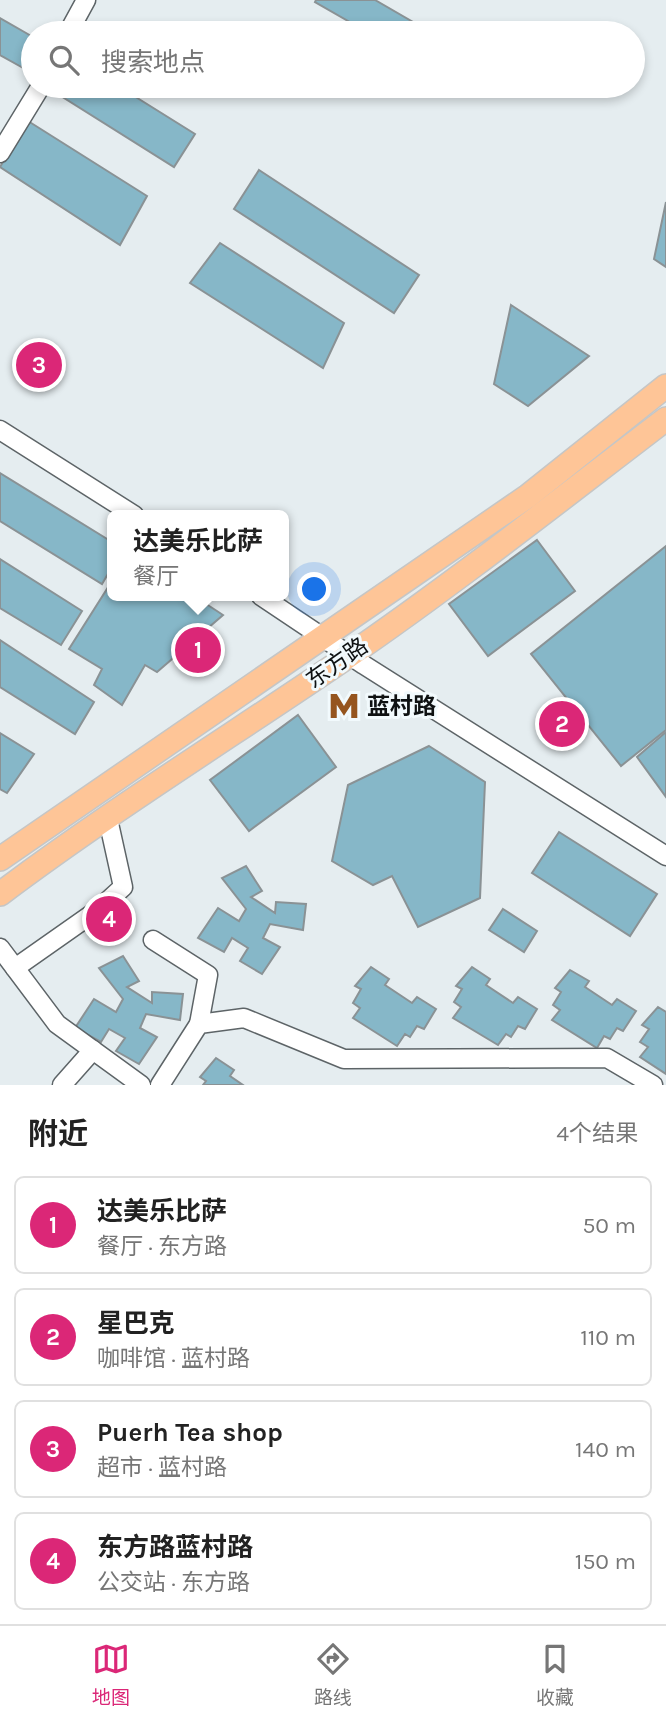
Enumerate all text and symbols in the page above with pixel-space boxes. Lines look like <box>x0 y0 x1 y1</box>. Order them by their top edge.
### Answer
search box <box>21 21 645 98</box>
icon: search <box>45 41 83 79</box>
text: 搜索地点 <box>101 47 205 78</box>
pin: 3 <box>16 339 62 391</box>
popup <box>107 510 289 601</box>
text: 达美乐比萨 <box>133 526 263 557</box>
text: 餐厅 <box>133 563 179 590</box>
your location <box>297 572 331 606</box>
pin: 1 <box>175 624 221 676</box>
street label: 东方路 <box>301 632 373 694</box>
metro station icon: 蓝村路 <box>327 689 361 723</box>
place label: 蓝村路 <box>367 693 436 720</box>
pin: 2 <box>539 698 585 750</box>
pin: 4 <box>86 893 132 945</box>
text: 附近 <box>28 1116 88 1152</box>
text: 4个结果 <box>556 1120 638 1147</box>
text: 达美乐比萨 <box>97 1196 227 1227</box>
text: 1 <box>49 1212 57 1239</box>
text: 50 m <box>582 1212 636 1239</box>
text: 餐厅 · 东方路 <box>97 1233 227 1260</box>
text: 星巴克 <box>97 1308 175 1339</box>
text: 2 <box>46 1324 60 1351</box>
text: 110 m <box>580 1324 636 1351</box>
text: 咖啡馆 · 蓝村路 <box>97 1345 250 1372</box>
text: Puerh Tea shop <box>97 1417 283 1448</box>
text: 3 <box>46 1436 60 1463</box>
text: 140 m <box>575 1436 636 1463</box>
text: 超市 · 蓝村路 <box>97 1454 227 1481</box>
text: 东方路蓝村路 <box>97 1532 253 1563</box>
text: 4 <box>46 1548 60 1575</box>
text: 150 m <box>575 1548 636 1575</box>
text: 公交站 · 东方路 <box>97 1569 250 1596</box>
tab: 地图 <box>92 1640 130 1709</box>
tab: 路线 <box>314 1640 352 1709</box>
tab: 收藏 <box>536 1640 574 1709</box>

